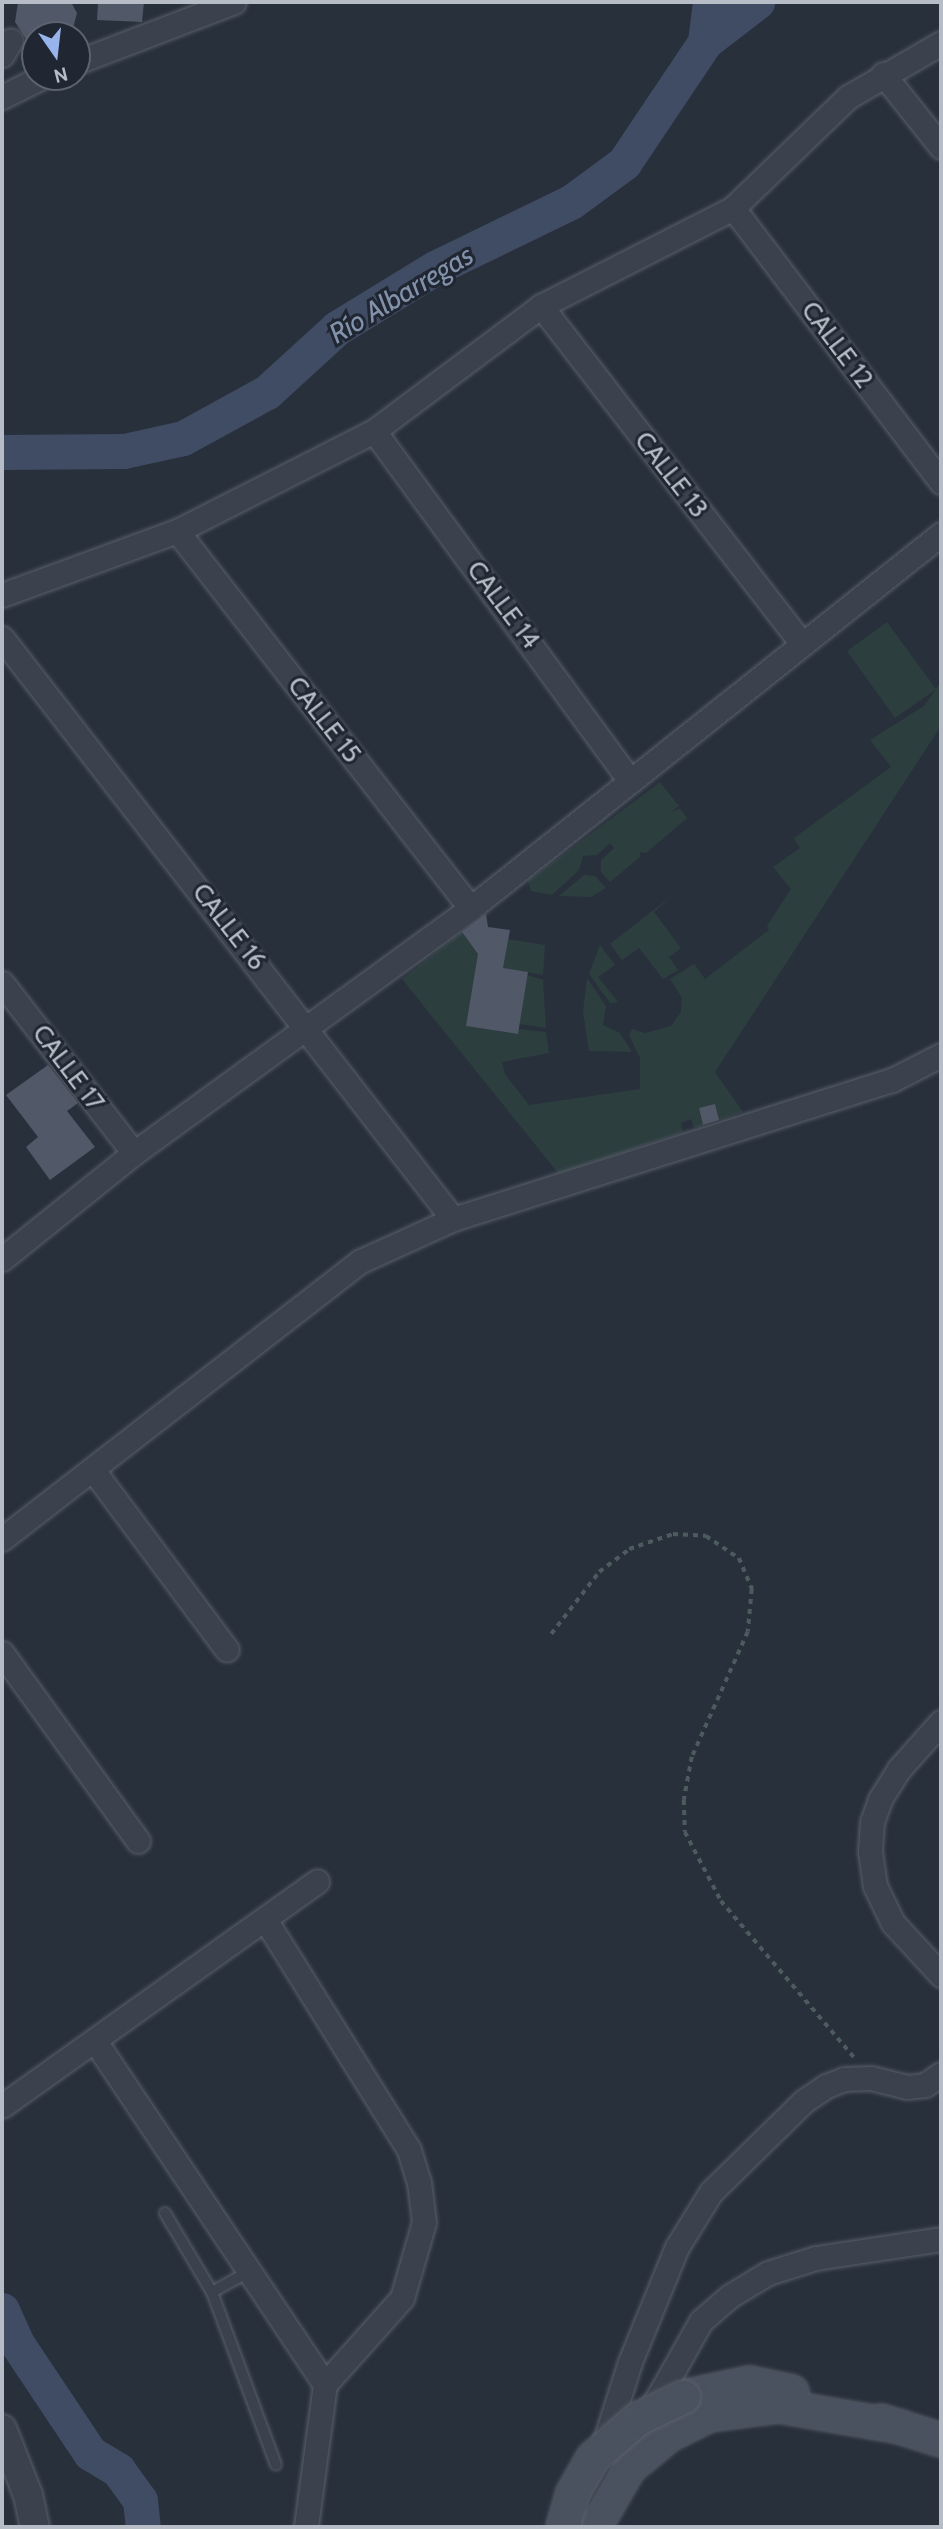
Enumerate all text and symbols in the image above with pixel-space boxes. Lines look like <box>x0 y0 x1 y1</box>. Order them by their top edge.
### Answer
north arrow <box>21 21 91 91</box>
text: N <box>51 62 70 88</box>
water label: Río Albarregas <box>323 238 479 350</box>
street label: CALLE 12 <box>794 296 880 394</box>
street label: CALLE 13 <box>628 426 714 524</box>
street label: CALLE 14 <box>460 555 546 655</box>
street label: CALLE 15 <box>281 671 367 769</box>
street label: CALLE 16 <box>185 877 273 977</box>
street label: CALLE 17 <box>25 1019 111 1117</box>

